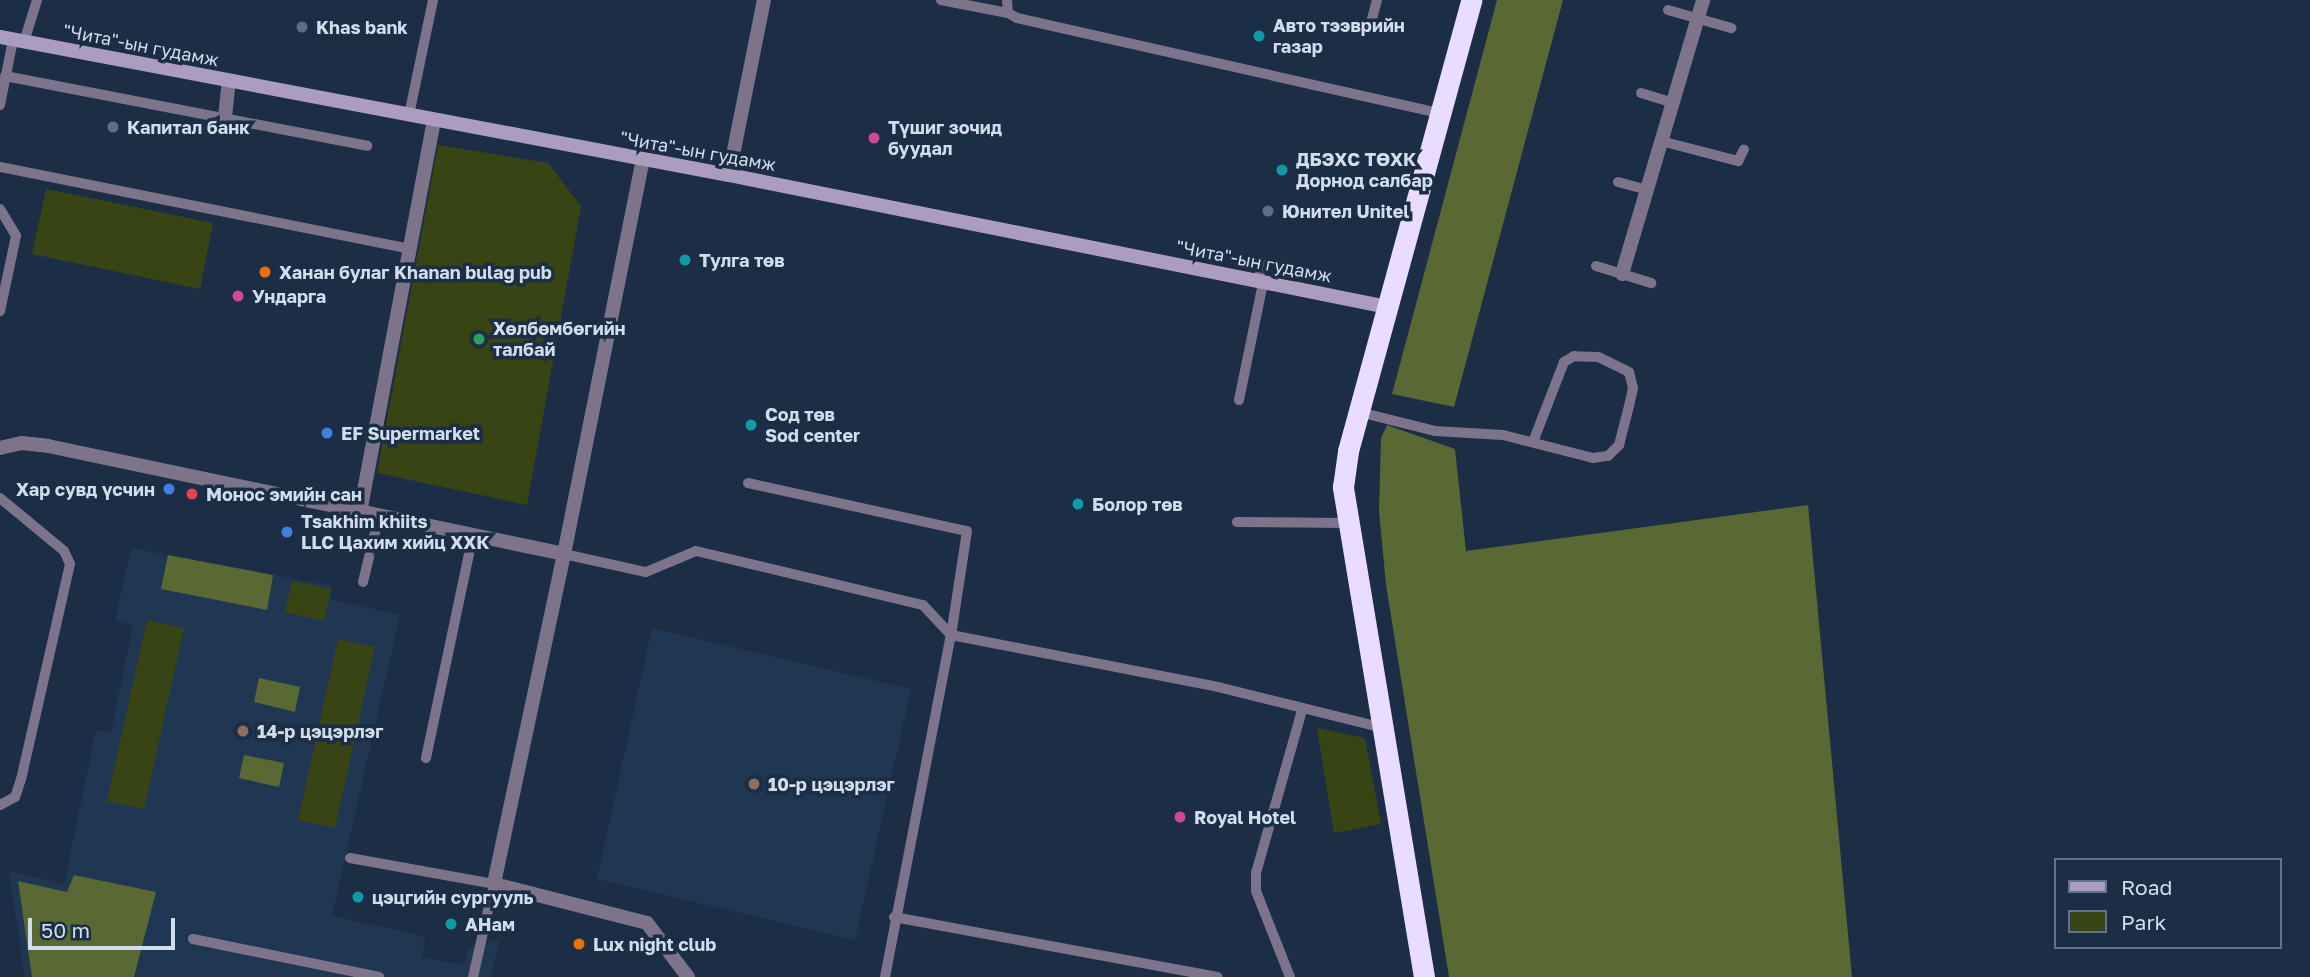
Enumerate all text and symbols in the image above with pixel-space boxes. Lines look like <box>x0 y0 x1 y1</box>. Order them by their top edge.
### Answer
place label: Авто тээврийн газар <box>1273 15 1405 58</box>
place label: Khas bank <box>316 16 408 38</box>
street label: "Чита"-ын гудамж <box>61 19 221 71</box>
marker: Khas bank <box>294 19 310 35</box>
marker: Авто тээврийн газар <box>1251 28 1267 44</box>
place label: Капитал банк <box>127 116 250 138</box>
place label: Түшиг зочид буудал <box>888 117 1002 160</box>
marker: Капитал банк <box>105 119 121 135</box>
street label: "Чита"-ын гудамж <box>618 127 778 175</box>
marker: Түшиг зочид буудал <box>866 130 882 146</box>
place label: ДБЭХС ТӨХК Дорнод салбар <box>1296 149 1433 192</box>
marker: ДБЭХС ТӨХК Дорнод салбар <box>1274 162 1290 178</box>
place label: Юнител Unitel <box>1282 200 1409 222</box>
marker: Юнител Unitel <box>1260 203 1276 219</box>
street label: "Чита"-ын гудамж <box>1174 235 1334 287</box>
place label: Тулга төв <box>699 249 785 271</box>
marker: Тулга төв <box>677 252 693 268</box>
place label: Ханан булаг Khanan bulag pub <box>279 261 552 283</box>
marker: Ханан булаг Khanan bulag pub <box>257 264 273 280</box>
place label: Ундарга <box>252 285 326 307</box>
marker: Ундарга <box>230 288 246 304</box>
place label: Хөлбөмбөгийн талбай <box>493 318 626 360</box>
marker: Хөлбөмбөгийн талбай <box>471 331 487 347</box>
place label: Сод төв Sod center <box>765 404 860 446</box>
marker: Сод төв Sod center <box>743 417 759 433</box>
place label: EF Supermarket <box>341 422 480 444</box>
marker: EF Supermarket <box>319 425 335 441</box>
place label: Хар сувд үсчин <box>16 478 155 500</box>
marker: Хар сувд үсчин <box>161 481 177 497</box>
place label: Монос эмийн сан <box>206 483 362 505</box>
marker: Монос эмийн сан <box>184 486 200 502</box>
place label: Болор төв <box>1092 493 1183 515</box>
marker: Болор төв <box>1070 496 1086 512</box>
place label: Tsakhim khiits LLC Цахим хийц ХХК <box>301 511 489 554</box>
marker: Tsakhim khiits LLC Цахим хийц ХХК <box>279 524 295 540</box>
place label: 14-р цэцэрлэг <box>257 720 383 742</box>
marker: 14-р цэцэрлэг <box>235 723 251 739</box>
place label: 10-р цэцэрлэг <box>768 773 895 795</box>
marker: 10-р цэцэрлэг <box>746 776 762 792</box>
place label: Royal Hotel <box>1194 806 1296 828</box>
marker: Royal Hotel <box>1172 809 1188 825</box>
legend <box>2054 858 2282 949</box>
text: Road <box>2121 874 2172 900</box>
place label: цэцгийн сургууль <box>372 886 533 908</box>
marker: цэцгийн сургууль <box>350 889 366 905</box>
scale bar <box>32 904 178 948</box>
text: Park <box>2121 909 2166 935</box>
place label: АНам <box>465 913 515 935</box>
marker: АНам <box>443 916 459 932</box>
text: 50 m <box>41 917 90 943</box>
place label: Lux night club <box>593 933 716 955</box>
marker: Lux night club <box>571 936 587 952</box>

